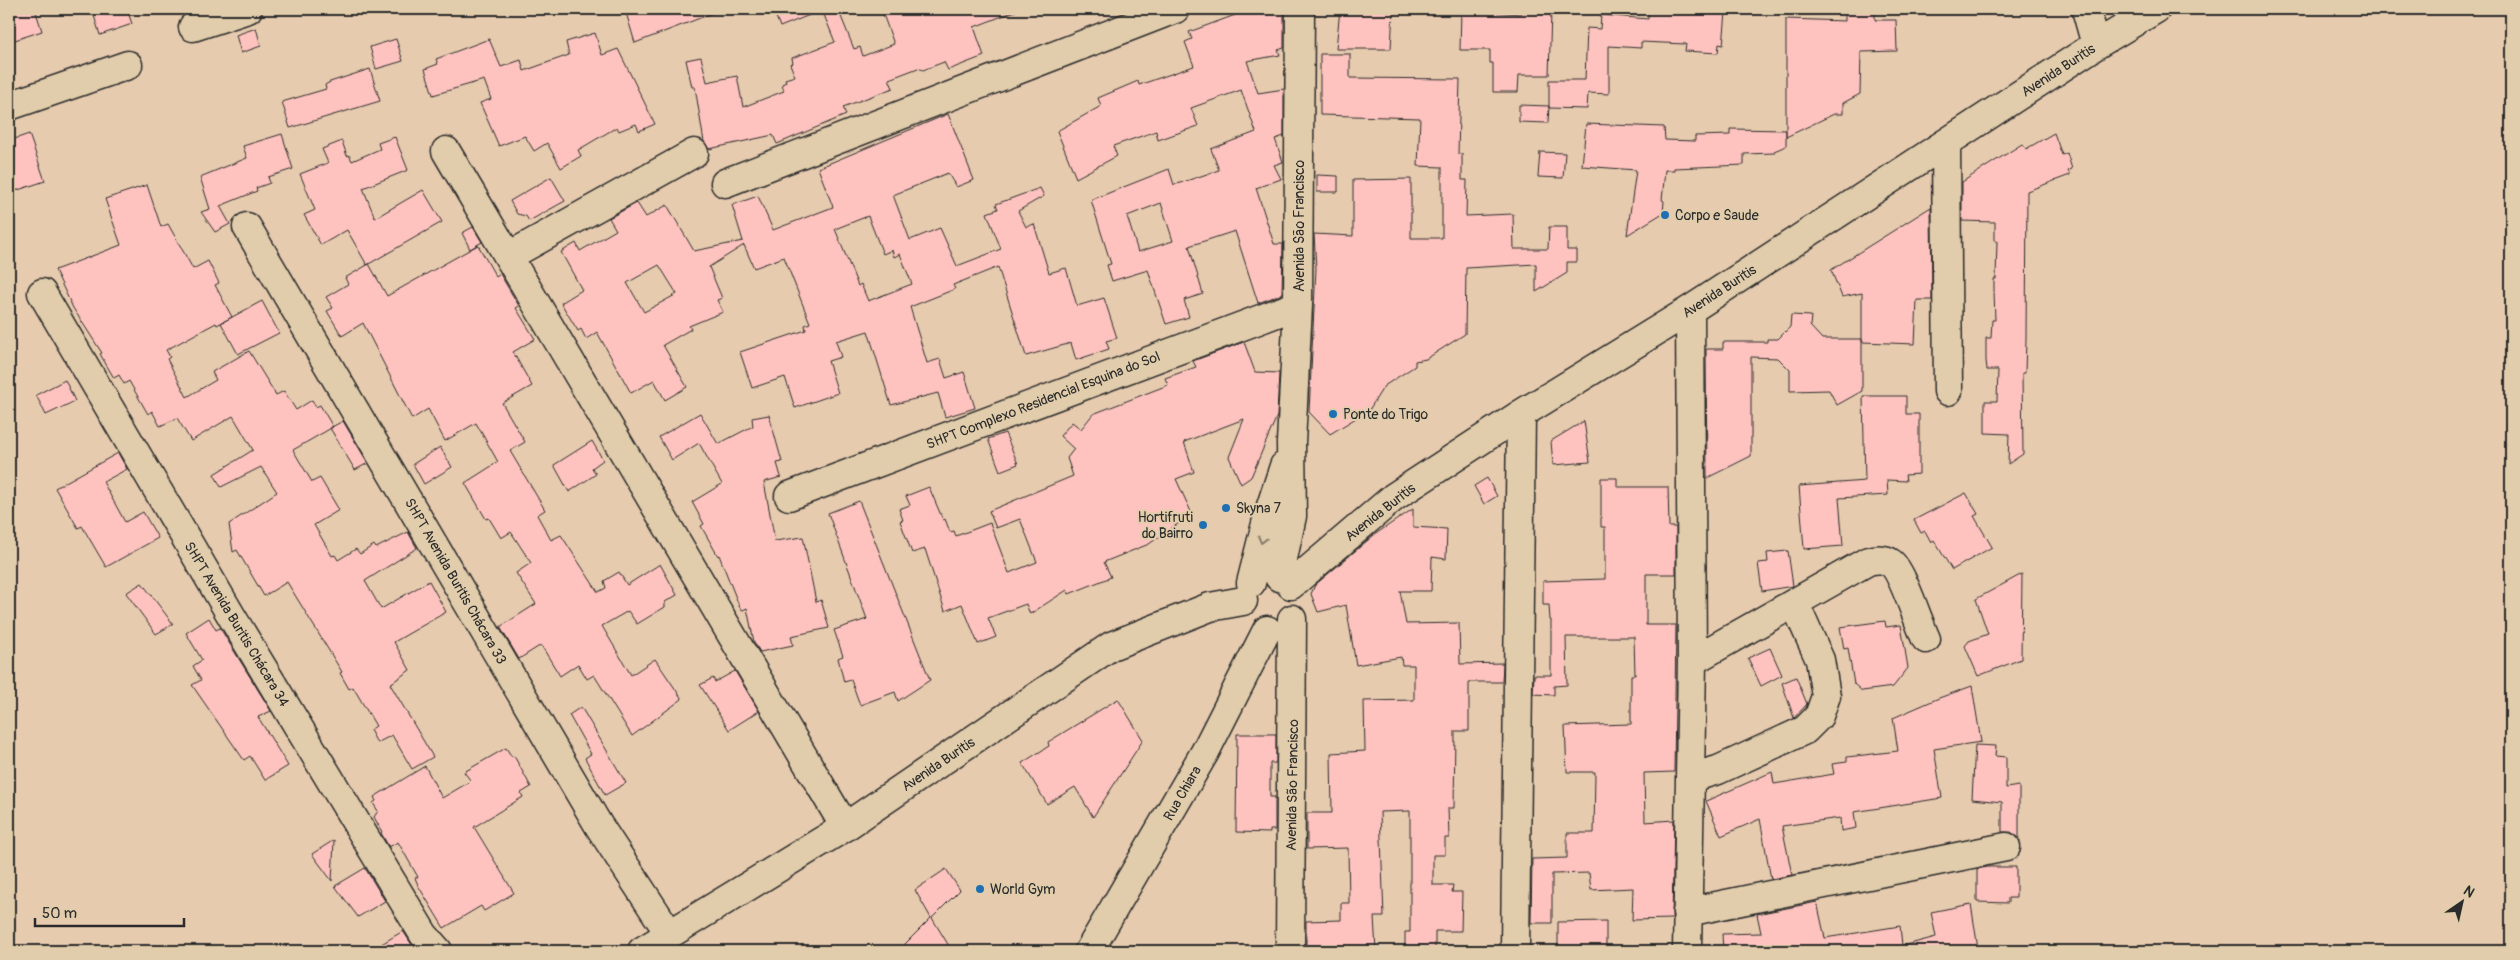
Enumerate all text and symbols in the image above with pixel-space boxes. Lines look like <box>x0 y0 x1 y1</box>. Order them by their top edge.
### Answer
street label: Avenida Buritis <box>2018 40 2099 101</box>
street label: Avenida São Francisco <box>1291 160 1308 292</box>
place label: Corpo e Saude <box>1675 207 1759 224</box>
marker: Corpo e Saude <box>1659 209 1671 221</box>
street label: Avenida Buritis <box>1679 261 1760 322</box>
street label: SHPT Complexo Residencial Esquina do Sol <box>924 348 1162 453</box>
place label: Ponte do Trigo <box>1343 406 1428 423</box>
marker: Ponte do Trigo <box>1327 408 1339 420</box>
street label: Avenida Buritis <box>1342 479 1420 545</box>
street label: SHPT Avenida Buritis Chácara 33 <box>401 495 510 667</box>
place label: Skyna 7 <box>1236 500 1281 517</box>
marker: Skyna 7 <box>1220 502 1232 514</box>
place label: Hortifruti do Bairro <box>1138 509 1194 542</box>
marker: Hortifruti do Bairro <box>1197 519 1209 531</box>
one-way arrow <box>1257 535 1268 544</box>
street label: SHPT Avenida Buritis Chácara 34 <box>181 539 293 710</box>
street label: Avenida São Francisco <box>1283 718 1302 851</box>
street label: Avenida Buritis <box>898 733 979 795</box>
street label: Rua Chiara <box>1160 763 1205 824</box>
north arrow <box>2438 878 2488 928</box>
place label: World Gym <box>990 881 1055 898</box>
text: N <box>2460 882 2478 901</box>
marker: World Gym <box>974 883 986 895</box>
scale bar <box>35 895 184 927</box>
text: 50 m <box>42 904 77 923</box>

